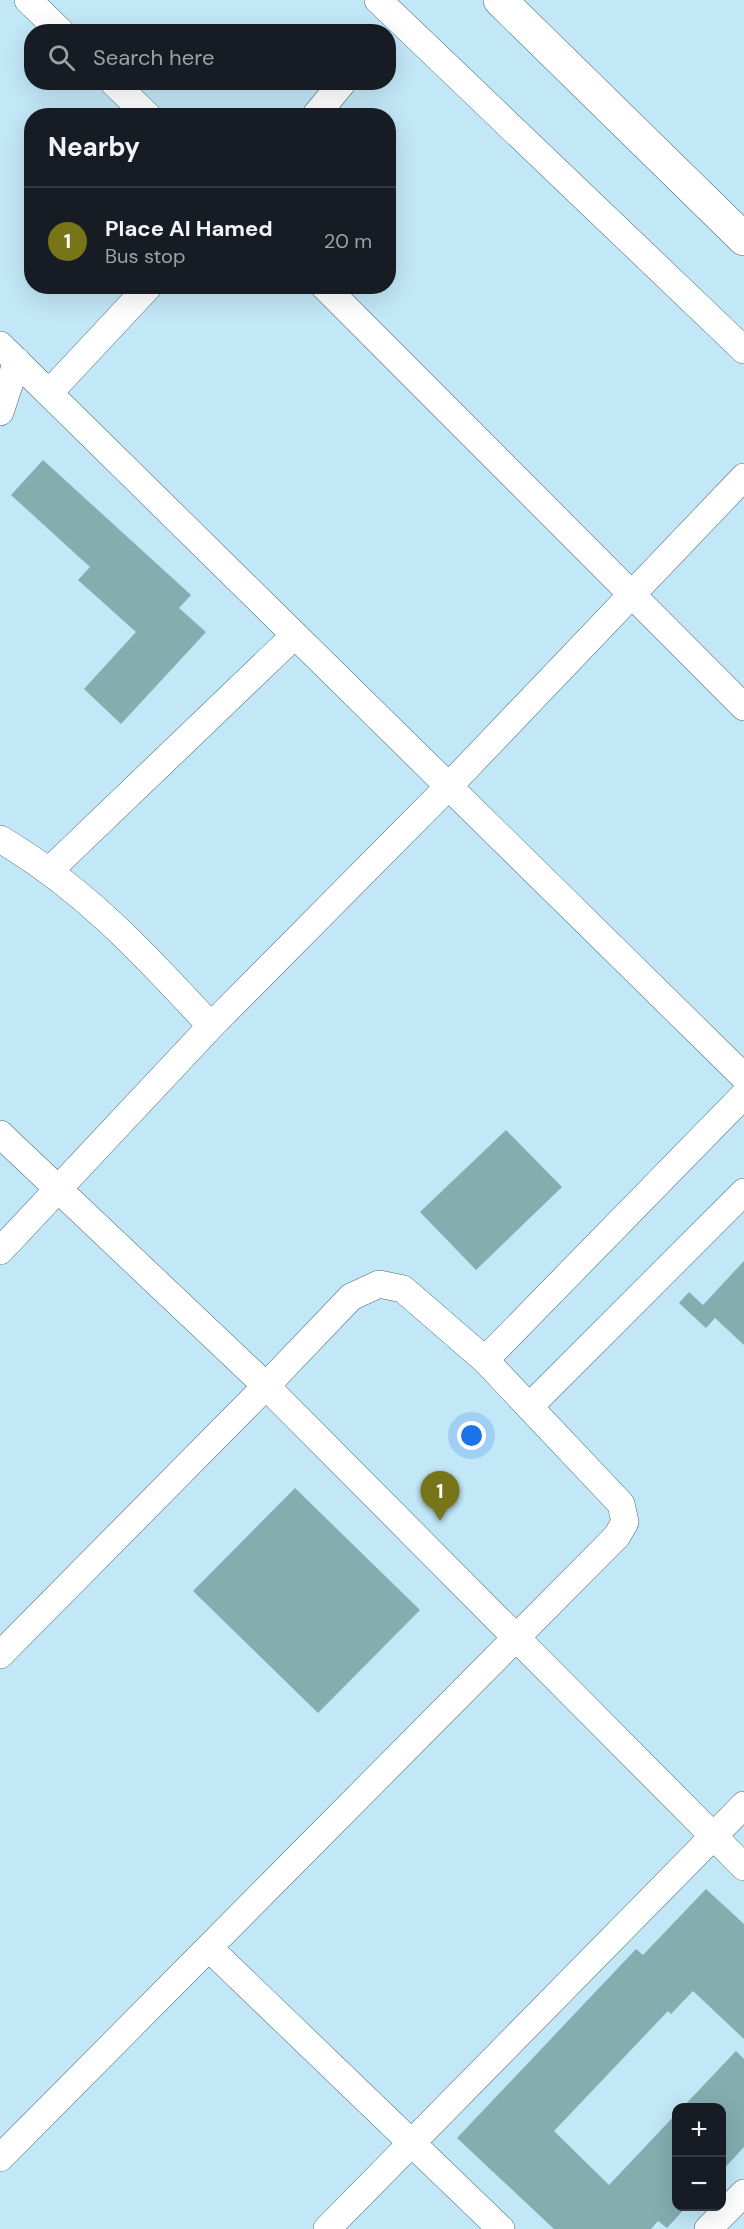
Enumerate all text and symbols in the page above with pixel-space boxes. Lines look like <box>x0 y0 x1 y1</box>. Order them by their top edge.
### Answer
search box <box>24 24 396 90</box>
icon: search <box>45 41 78 74</box>
text: Search here <box>93 43 214 72</box>
text: Nearby <box>48 130 140 164</box>
text: Place Al Hamed <box>105 214 273 243</box>
text: 1 <box>64 228 71 254</box>
text: 20 m <box>324 228 372 254</box>
text: Bus stop <box>105 243 185 269</box>
your location <box>457 1421 486 1450</box>
pin: 1 <box>420 1472 460 1521</box>
map controls <box>672 2103 726 2211</box>
button: + <box>672 2103 726 2157</box>
button: − <box>672 2157 726 2211</box>

